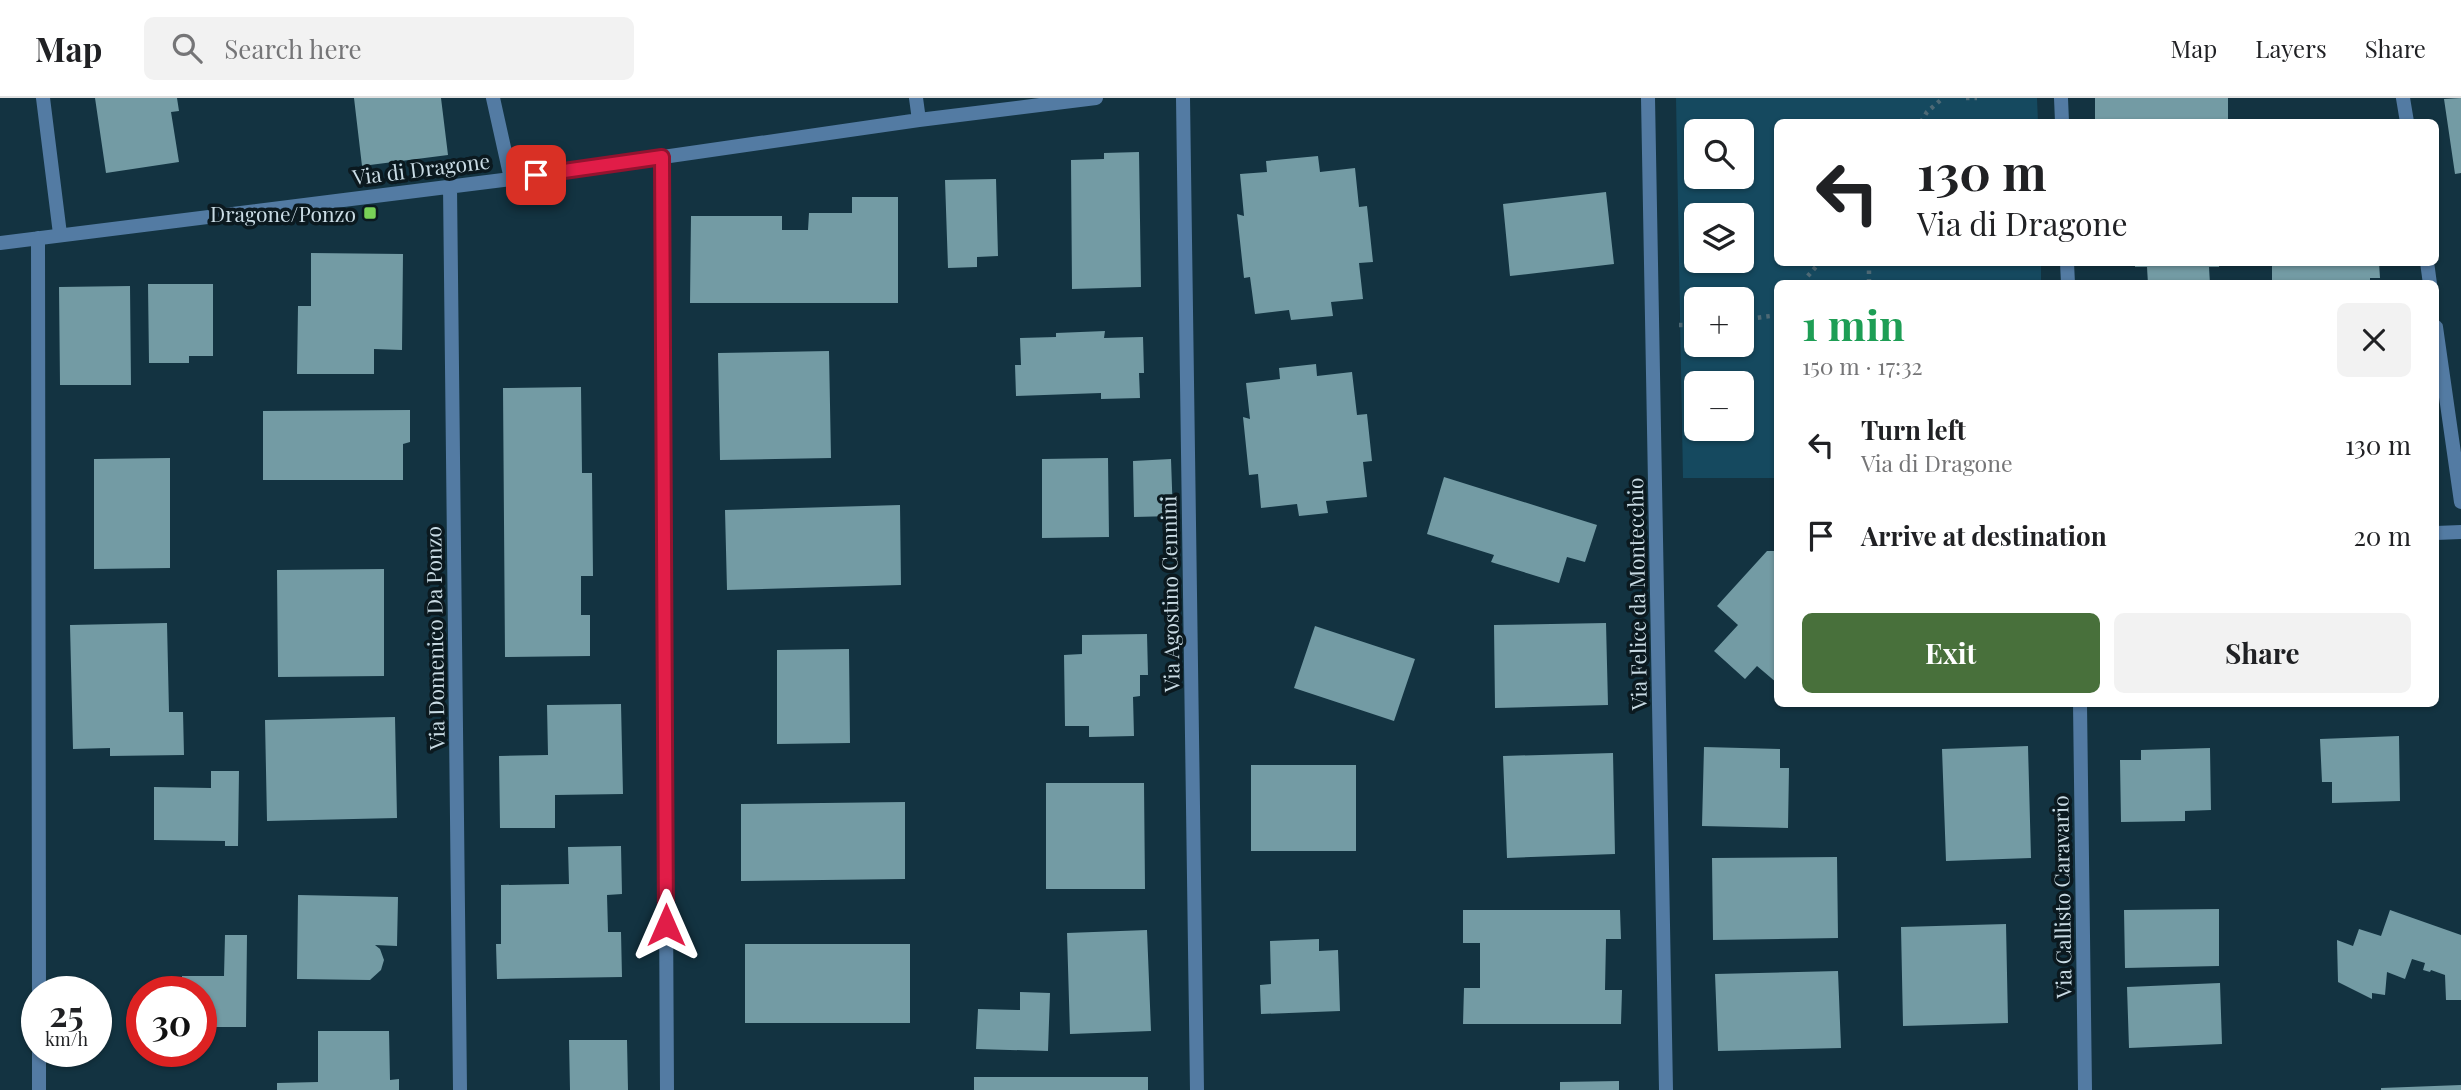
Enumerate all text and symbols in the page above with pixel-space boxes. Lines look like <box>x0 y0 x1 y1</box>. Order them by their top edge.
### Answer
search box <box>144 17 634 80</box>
text: Map <box>35 26 102 70</box>
icon: search <box>168 29 206 67</box>
text: Search here <box>224 31 362 66</box>
text: Map <box>2171 32 2217 64</box>
text: Layers <box>2255 32 2327 64</box>
text: Share <box>2365 32 2426 64</box>
map controls <box>1684 119 1754 441</box>
button: search <box>1684 119 1754 189</box>
text: 130 m <box>1917 138 2047 203</box>
pin <box>506 145 566 205</box>
street label: Via di Dragone <box>350 146 491 190</box>
icon: left <box>1802 147 1893 238</box>
icon: arrive <box>517 156 555 194</box>
place label: Dragone/Ponzo <box>210 199 356 227</box>
text: Via di Dragone <box>1917 201 2128 244</box>
button: layers <box>1684 203 1754 273</box>
marker: Dragone/Ponzo <box>362 205 378 221</box>
button: + <box>1684 287 1754 357</box>
text: 1 min <box>1802 296 1905 352</box>
button: close <box>2337 303 2411 377</box>
text: 150 m · 17:32 <box>1802 350 1923 381</box>
button: − <box>1684 371 1754 441</box>
text: Turn left <box>1861 412 1966 447</box>
icon: left <box>1802 426 1840 464</box>
text: 130 m <box>2345 427 2411 462</box>
text: Via di Dragone <box>1861 447 2013 478</box>
street label: Via Felice da Montecchio <box>1620 477 1652 712</box>
street label: Via Agostino Cennini <box>1153 496 1185 693</box>
icon: arrive <box>1802 517 1840 555</box>
text: Arrive at destination <box>1861 518 2107 553</box>
text: 20 m <box>2353 518 2411 553</box>
street label: Via Domenico Da Ponzo <box>418 526 450 751</box>
button: Exit <box>1802 613 2100 693</box>
button: Share <box>2114 613 2411 693</box>
street label: Via Callisto Caravario <box>2045 795 2077 1000</box>
position arrow <box>629 888 703 962</box>
speed limit sign: 30 <box>126 976 217 1067</box>
text: 25 <box>49 989 84 1036</box>
text: km/h <box>45 1027 88 1051</box>

